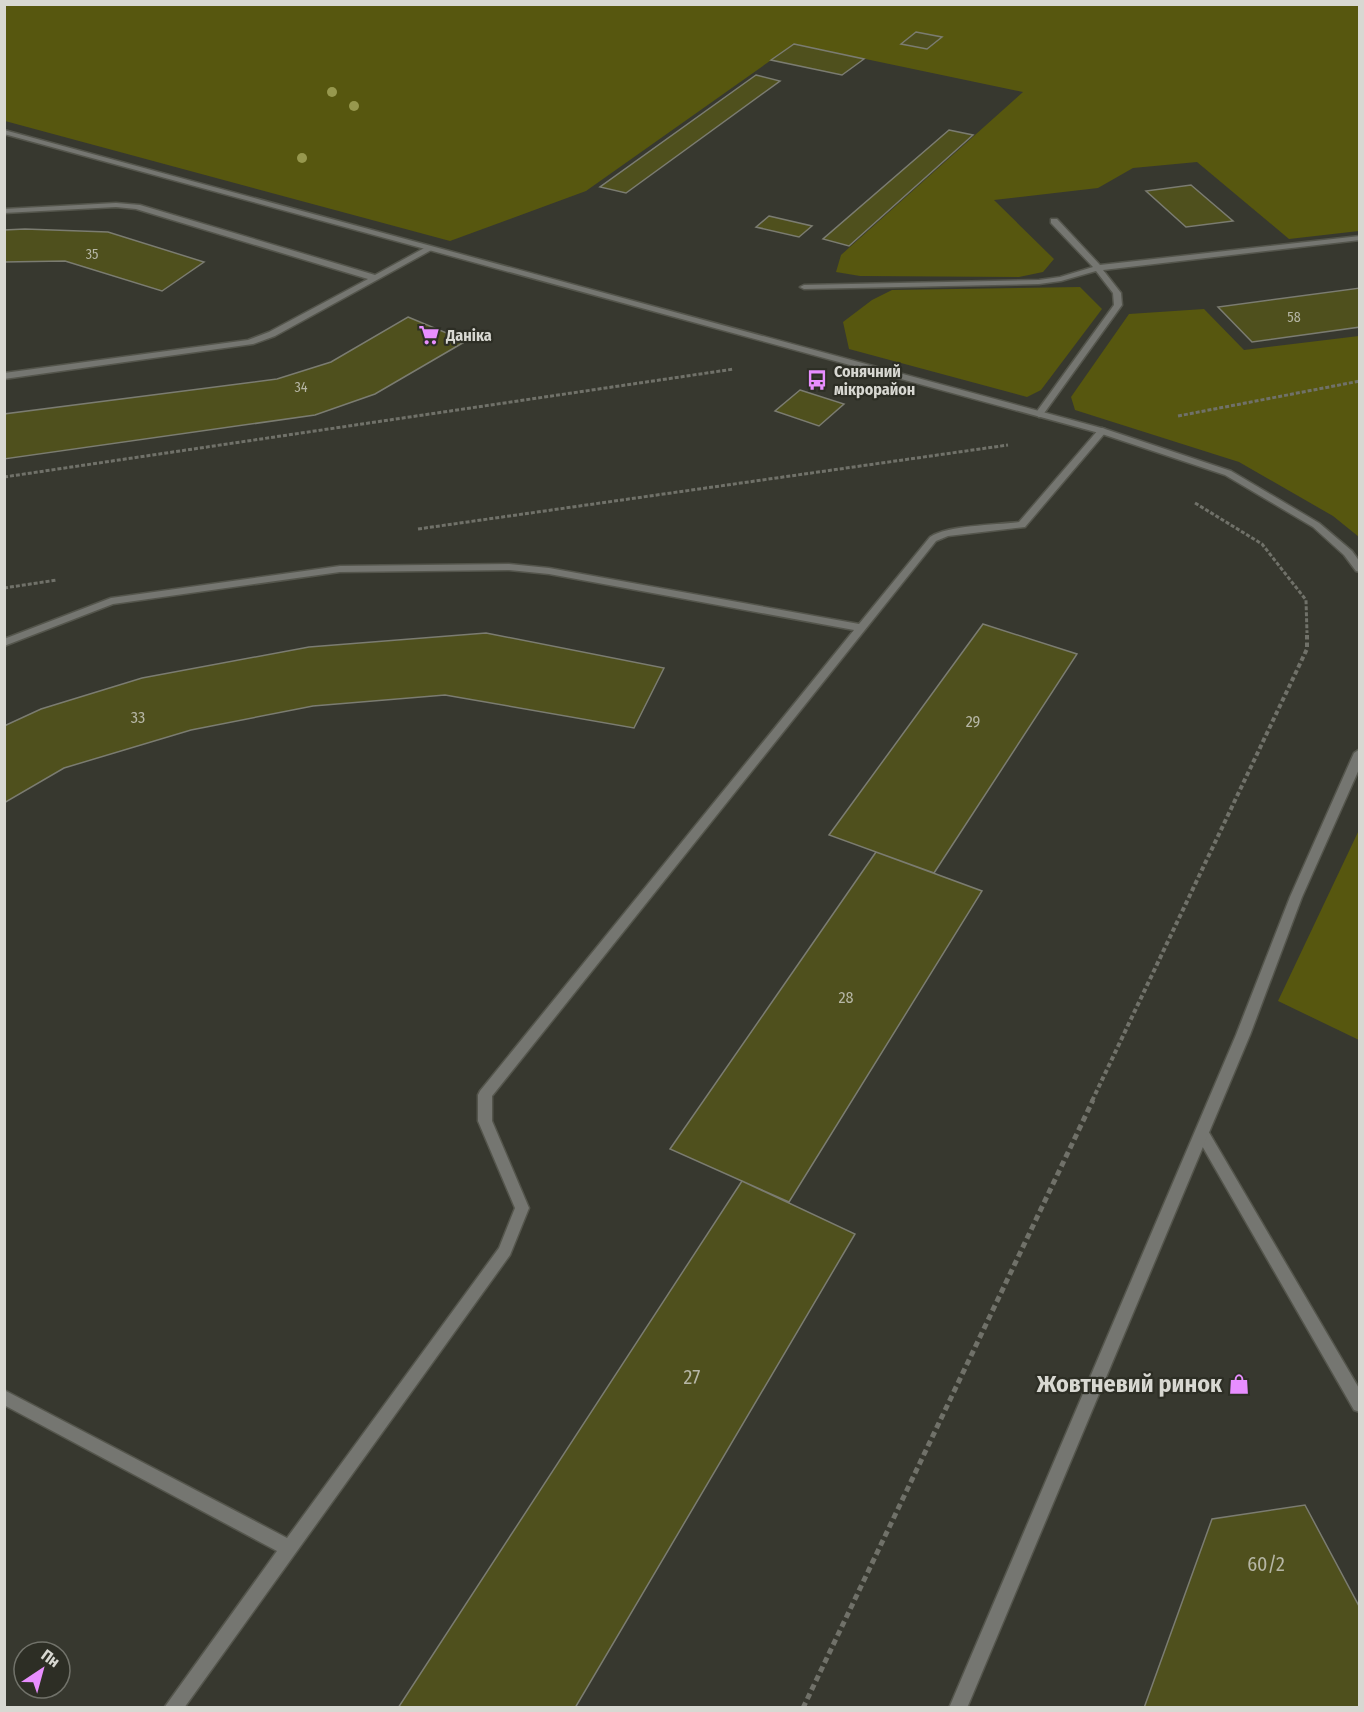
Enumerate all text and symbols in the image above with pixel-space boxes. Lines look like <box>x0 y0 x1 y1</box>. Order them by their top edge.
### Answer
house number: 35 <box>86 246 98 263</box>
house number: 58 <box>1287 309 1301 326</box>
supermarket icon: Даніка <box>417 323 441 347</box>
place label: Даніка <box>445 326 492 345</box>
place label: Сонячний мікрорайон <box>834 362 915 399</box>
bus stop icon: Сонячний мікрорайон <box>805 368 829 392</box>
house number: 34 <box>294 379 308 396</box>
house number: 33 <box>131 708 145 727</box>
house number: 29 <box>966 712 981 731</box>
house number: 28 <box>838 988 854 1007</box>
house number: 27 <box>684 1365 700 1389</box>
place label: Жовтневий ринок <box>1036 1370 1223 1398</box>
shop icon: Жовтневий ринок <box>1227 1372 1251 1396</box>
house number: 60/2 <box>1247 1552 1285 1576</box>
north arrow <box>12 1640 72 1700</box>
text: Пн <box>38 1645 63 1671</box>

